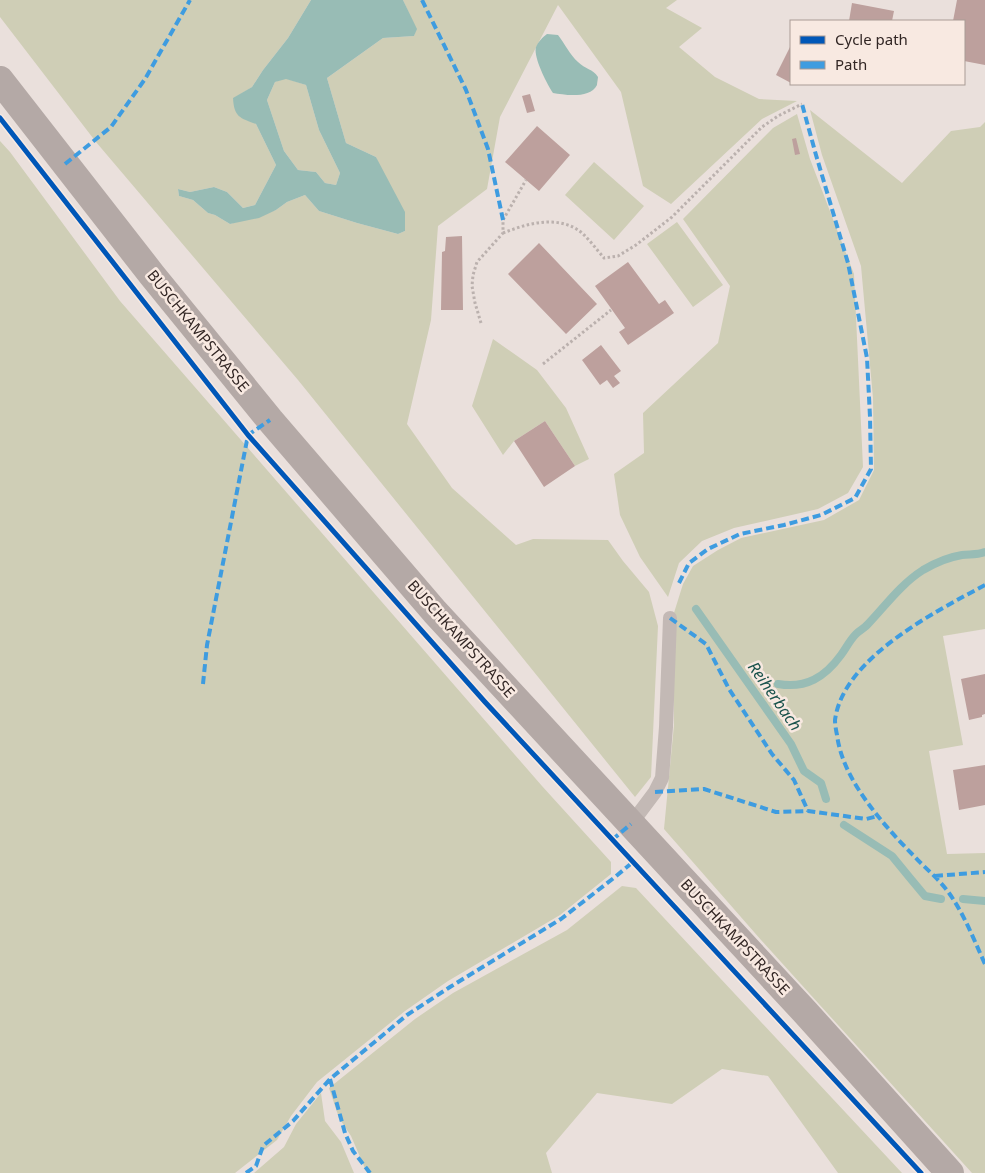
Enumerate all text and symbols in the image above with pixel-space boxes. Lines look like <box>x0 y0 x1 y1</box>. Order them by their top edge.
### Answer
legend <box>790 20 965 85</box>
text: Cycle path <box>835 29 908 49</box>
text: Path <box>835 54 867 74</box>
street label: BUSCHKAMPSTRASSE <box>143 265 254 395</box>
street label: BUSCHKAMPSTRASSE <box>404 575 520 701</box>
water label: Reiherbach <box>743 657 807 735</box>
street label: BUSCHKAMPSTRASSE <box>677 874 795 999</box>

